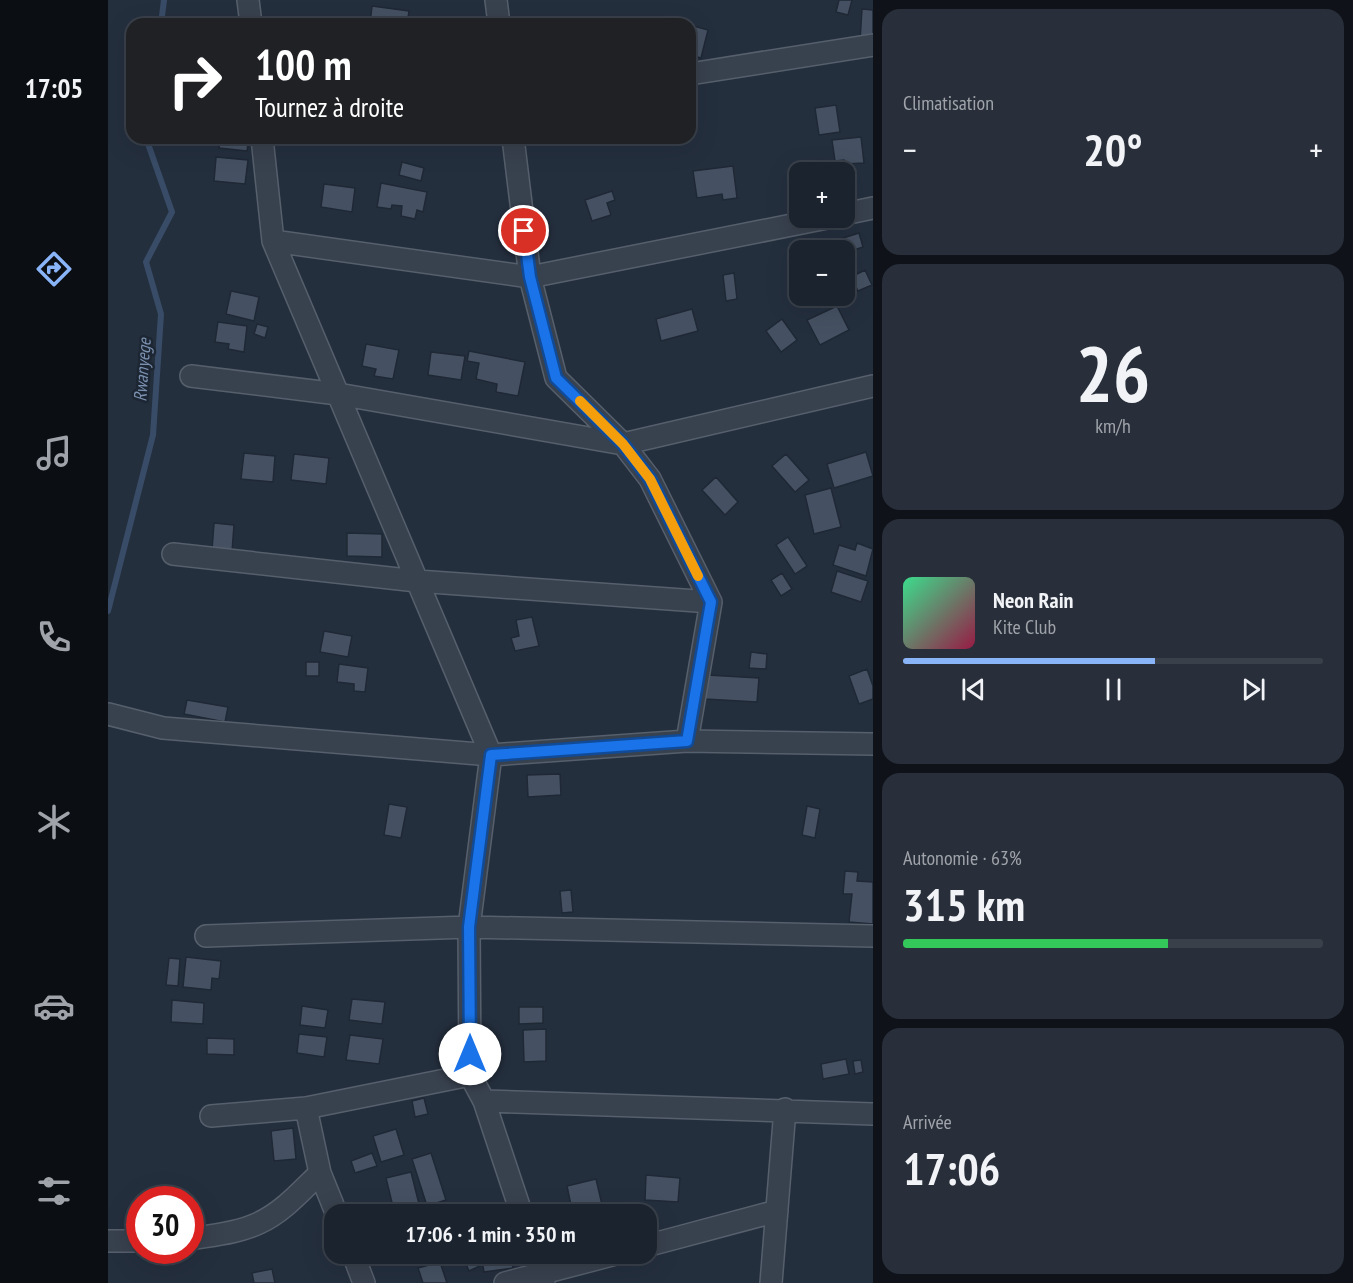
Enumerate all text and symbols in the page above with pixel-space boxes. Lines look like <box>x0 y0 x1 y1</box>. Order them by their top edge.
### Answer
text: 100 m <box>255 37 352 92</box>
icon: right <box>156 42 234 120</box>
text: 17:05 <box>25 71 83 105</box>
text: Tournez à droite <box>255 90 404 124</box>
text: Climatisation <box>903 90 994 116</box>
text: 20° <box>1083 120 1143 178</box>
text: − <box>903 128 917 171</box>
text: + <box>1309 128 1323 171</box>
map controls <box>789 162 855 306</box>
button: + <box>789 162 855 228</box>
pin <box>498 205 549 256</box>
icon: arrive <box>507 214 540 247</box>
button: − <box>789 240 855 306</box>
icon: directions <box>33 248 75 290</box>
text: 26 <box>1076 323 1150 424</box>
water label: Rwanyege <box>128 336 156 402</box>
text: km/h <box>1095 413 1131 439</box>
icon: music <box>33 432 75 474</box>
text: Neon Rain <box>993 586 1073 614</box>
text: Kite Club <box>993 614 1056 640</box>
icon: phone <box>33 616 75 658</box>
icon: previous <box>957 673 990 706</box>
icon: pause <box>1097 673 1130 706</box>
icon: next <box>1237 673 1270 706</box>
icon: climate <box>33 801 75 843</box>
text: Autonomie · 63% <box>903 845 1022 871</box>
text: 315 km <box>903 875 1025 933</box>
icon: car <box>33 985 75 1027</box>
position arrow <box>438 1022 502 1086</box>
text: Arrivée <box>903 1109 952 1135</box>
text: 17:06 <box>903 1139 1000 1197</box>
icon: filters <box>33 1170 75 1212</box>
speed limit sign: 30 <box>126 1186 204 1264</box>
text: 17:06 · 1 min · 350 m <box>405 1220 576 1248</box>

